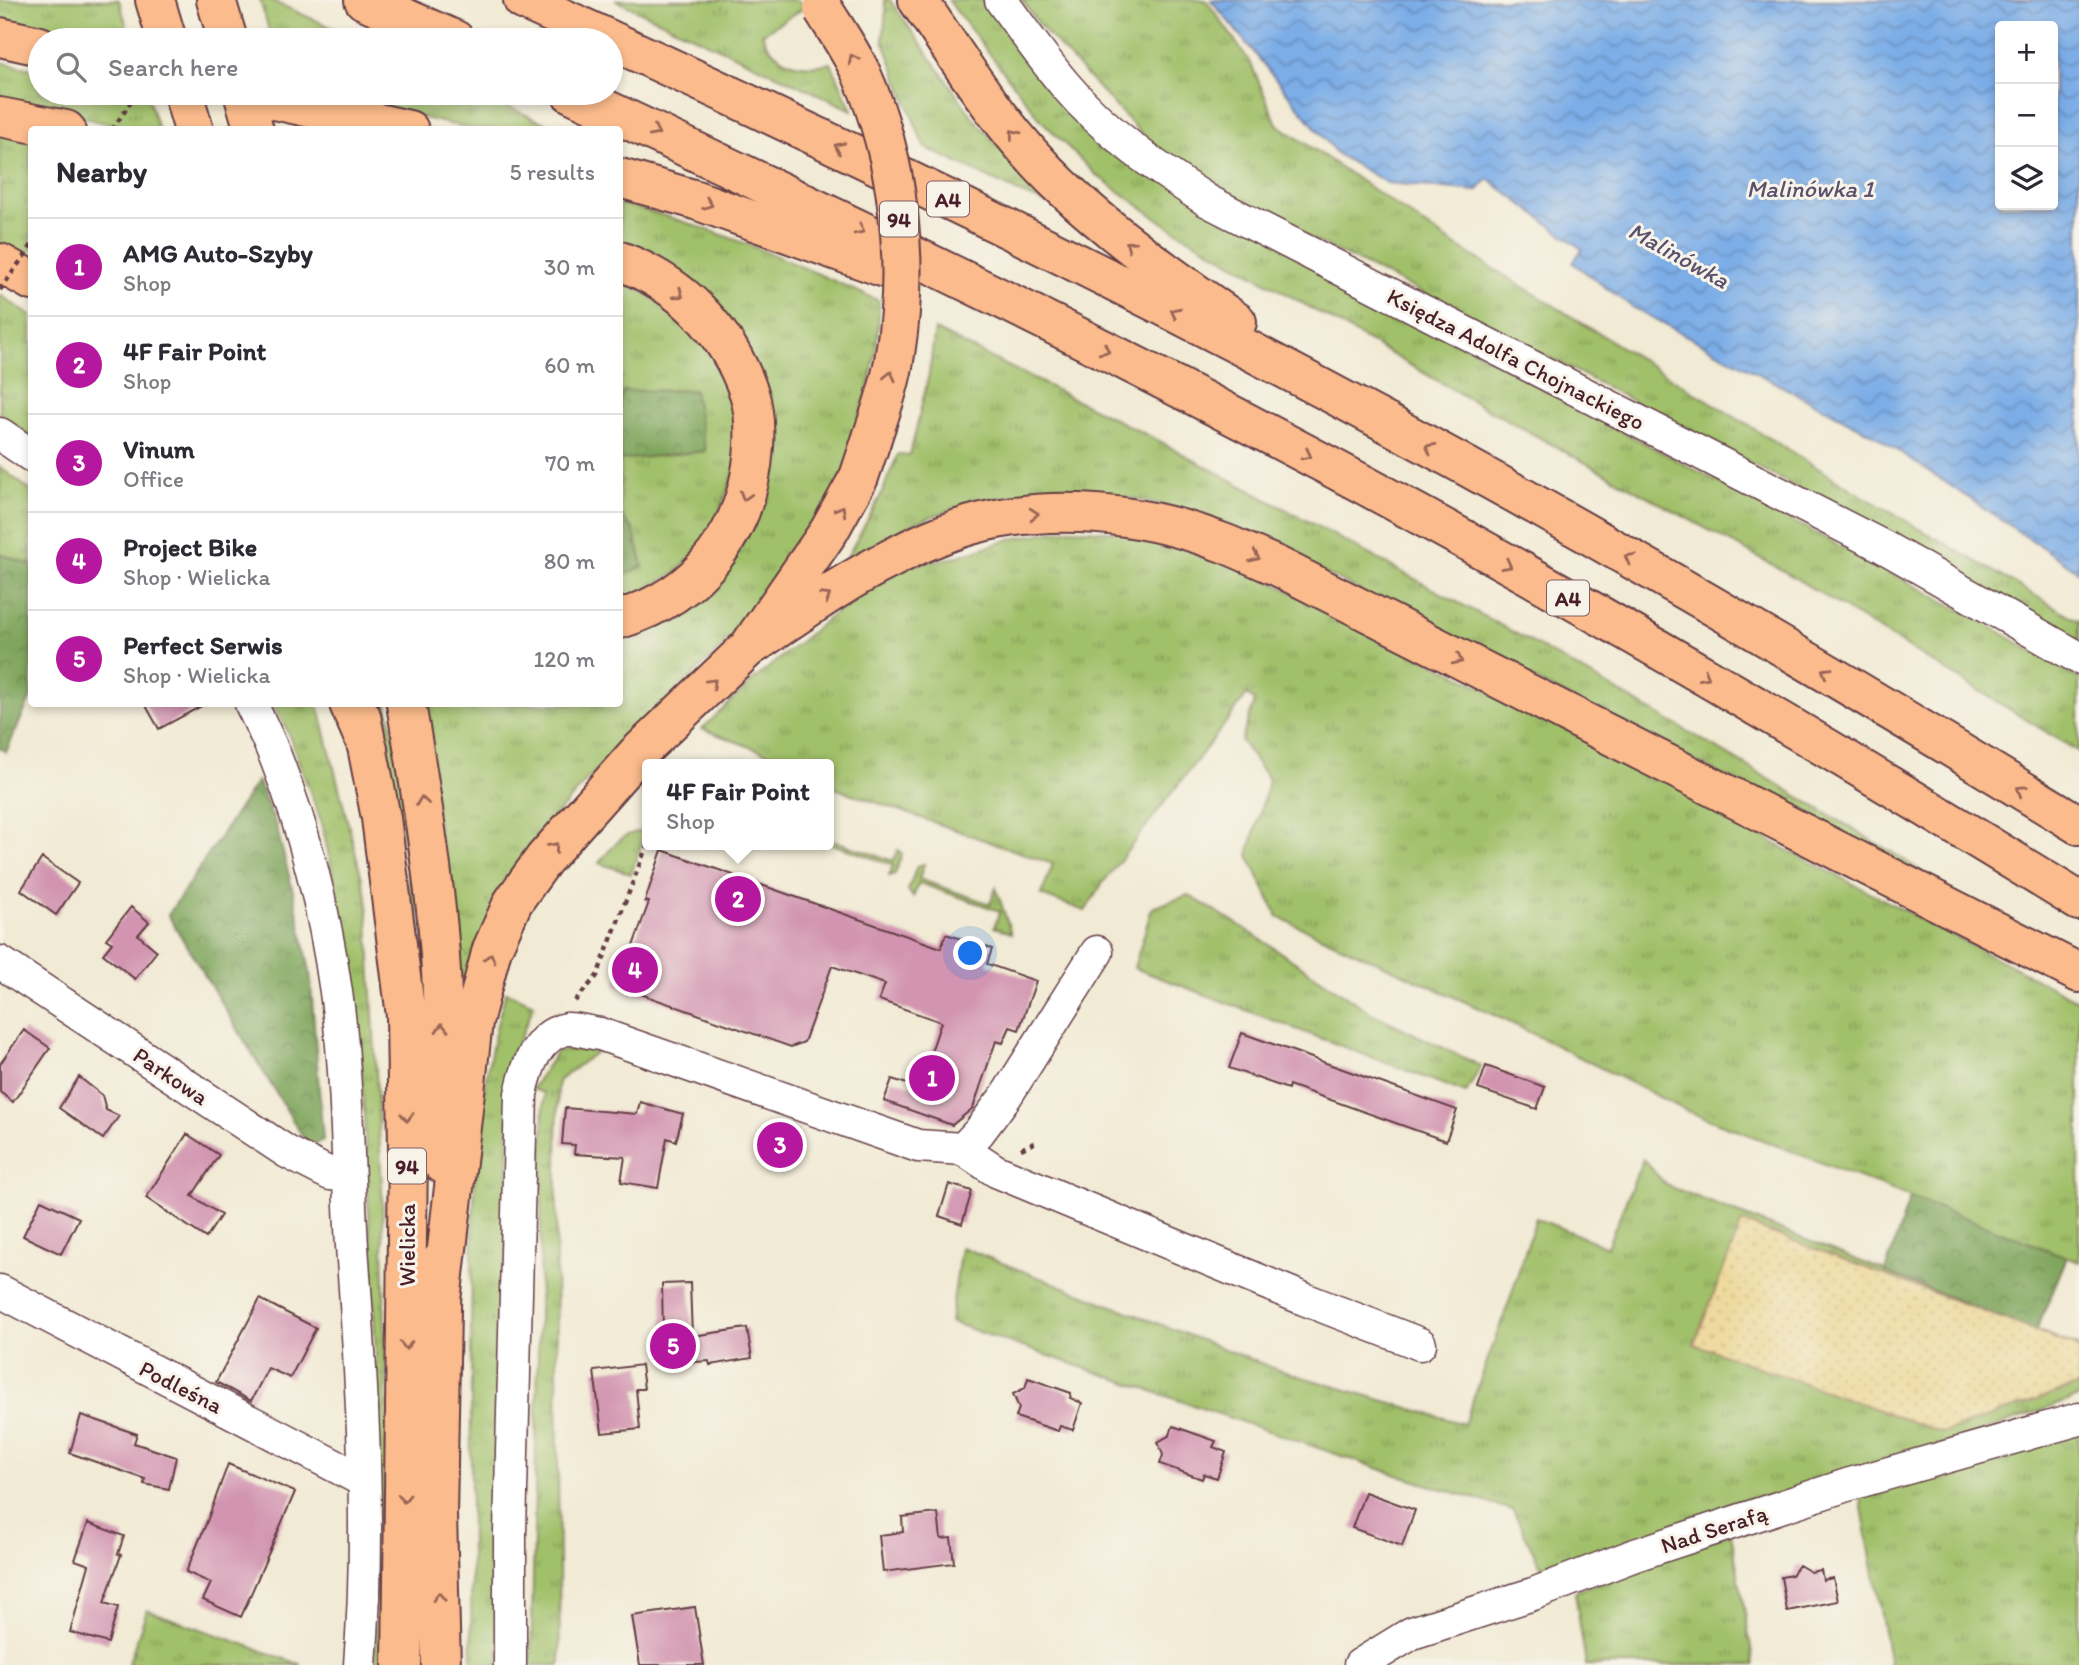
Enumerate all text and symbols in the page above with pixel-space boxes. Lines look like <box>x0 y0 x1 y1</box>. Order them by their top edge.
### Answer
map controls <box>1995 21 2058 210</box>
button: + <box>1995 21 2058 84</box>
search box <box>28 28 623 105</box>
icon: search <box>52 48 90 86</box>
text: Search here <box>108 51 238 83</box>
one-way arrow <box>848 53 861 66</box>
button: − <box>1995 84 2058 147</box>
one-way arrow <box>648 124 660 138</box>
one-way arrow <box>1009 129 1022 141</box>
one-way arrow <box>834 141 846 155</box>
button: layers <box>1995 147 2058 210</box>
text: Nearby <box>56 153 147 190</box>
text: 5 results <box>509 158 595 186</box>
water label: Malinówka 1 <box>1746 174 1874 203</box>
road number: A4 <box>927 182 969 216</box>
one-way arrow <box>702 196 714 210</box>
road number: 94 <box>880 202 918 236</box>
water label: Malinówka <box>1624 216 1735 295</box>
one-way arrow <box>853 222 865 236</box>
text: AMG Auto-Szyby <box>123 237 313 269</box>
one-way arrow <box>1125 241 1138 253</box>
text: 1 <box>74 253 84 281</box>
text: 30 m <box>544 253 595 281</box>
text: Shop <box>123 269 171 297</box>
street label: Księdza Adolfa Chojnackiego <box>1383 282 1649 436</box>
one-way arrow <box>671 286 684 298</box>
one-way arrow <box>1170 307 1182 321</box>
text: 4F Fair Point <box>123 335 266 367</box>
one-way arrow <box>1098 342 1110 355</box>
text: 2 <box>73 351 85 379</box>
text: 60 m <box>544 351 595 379</box>
text: Shop <box>123 367 171 395</box>
one-way arrow <box>882 370 897 382</box>
text: Vinum <box>123 433 195 465</box>
one-way arrow <box>1425 443 1438 456</box>
one-way arrow <box>1300 446 1312 460</box>
text: 3 <box>73 449 85 477</box>
text: 70 m <box>545 449 595 477</box>
text: Office <box>123 465 184 493</box>
one-way arrow <box>739 489 753 501</box>
one-way arrow <box>833 505 846 518</box>
one-way arrow <box>1029 507 1040 522</box>
text: Project Bike <box>123 531 257 563</box>
text: 4 <box>72 547 86 575</box>
text: 80 m <box>544 547 595 575</box>
one-way arrow <box>1248 549 1261 563</box>
one-way arrow <box>1624 553 1637 566</box>
one-way arrow <box>1499 556 1512 570</box>
text: Shop · Wielicka <box>123 563 270 591</box>
road number: A4 <box>1547 580 1589 616</box>
one-way arrow <box>818 593 831 606</box>
text: Perfect Serwis <box>123 629 283 661</box>
text: 5 <box>73 645 85 673</box>
text: 120 m <box>534 645 595 673</box>
one-way arrow <box>1451 651 1463 665</box>
text: Shop · Wielicka <box>123 661 270 689</box>
one-way arrow <box>1821 667 1834 680</box>
one-way arrow <box>1697 668 1710 681</box>
one-way arrow <box>704 679 717 692</box>
popup <box>642 759 834 850</box>
text: 4F Fair Point <box>666 775 810 807</box>
one-way arrow <box>2015 785 2028 798</box>
one-way arrow <box>415 795 430 807</box>
text: Shop <box>666 807 715 835</box>
one-way arrow <box>546 842 558 855</box>
pin: 2 <box>715 873 761 925</box>
your location <box>953 936 987 970</box>
pin: 4 <box>612 944 658 996</box>
one-way arrow <box>482 952 496 964</box>
one-way arrow <box>435 1022 450 1033</box>
street label: Parkowa <box>128 1041 214 1111</box>
pin: 1 <box>909 1052 955 1104</box>
one-way arrow <box>399 1113 415 1123</box>
pin: 3 <box>757 1119 803 1171</box>
road number: 94 <box>388 1148 426 1184</box>
street label: Wielicka <box>393 1203 421 1287</box>
pin: 5 <box>650 1320 696 1372</box>
one-way arrow <box>398 1340 414 1351</box>
street label: Podleśna <box>135 1354 227 1420</box>
one-way arrow <box>396 1493 412 1503</box>
street label: Nad Serafą <box>1657 1499 1771 1559</box>
one-way arrow <box>432 1591 447 1602</box>

